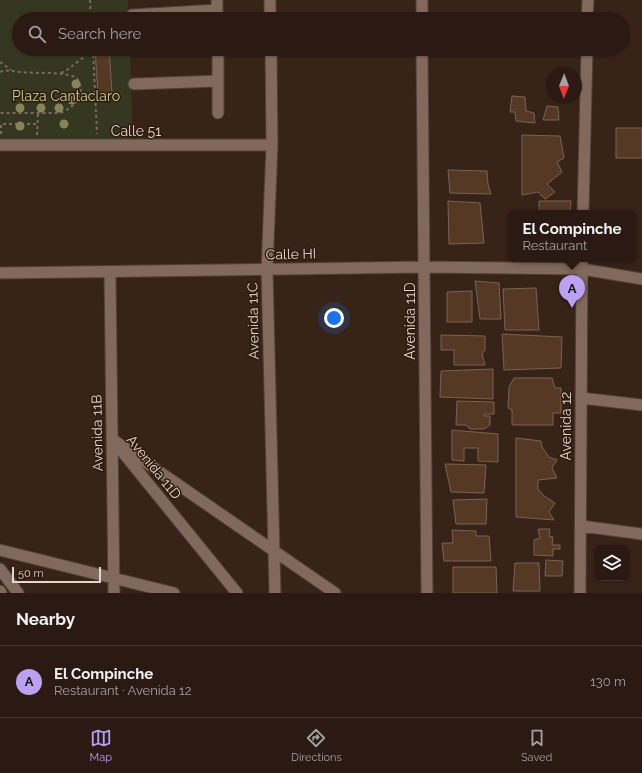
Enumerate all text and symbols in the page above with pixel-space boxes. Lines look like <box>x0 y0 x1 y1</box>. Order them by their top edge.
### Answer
search box <box>12 12 630 56</box>
icon: search <box>26 23 48 45</box>
text: Search here <box>58 25 141 43</box>
north arrow <box>546 68 582 104</box>
park label: Plaza Cantaclaro <box>12 88 120 104</box>
street label: Calle 51 <box>111 123 161 139</box>
popup <box>508 210 636 262</box>
text: El Compinche <box>522 220 622 238</box>
text: Restaurant <box>522 238 587 253</box>
street label: Calle HI <box>266 246 316 262</box>
pin: A <box>559 275 585 308</box>
street label: Avenida 11C <box>244 282 262 360</box>
street label: Avenida 11D <box>402 282 418 360</box>
your location <box>324 308 344 328</box>
street label: Avenida 12 <box>558 392 574 460</box>
street label: Avenida 11B <box>88 394 106 472</box>
street label: Avenida 11D <box>123 432 185 502</box>
map controls <box>594 545 630 581</box>
button: layers <box>594 545 630 581</box>
scale bar <box>12 565 101 584</box>
text: 50 m <box>18 567 44 580</box>
text: Nearby <box>16 609 75 629</box>
text: El Compinche <box>54 665 153 683</box>
text: A <box>25 674 33 689</box>
text: 130 m <box>590 674 626 689</box>
text: Restaurant · Avenida 12 <box>54 683 191 698</box>
tab: Map <box>90 727 112 764</box>
tab: Directions <box>291 727 342 764</box>
tab: Saved <box>521 727 552 764</box>

